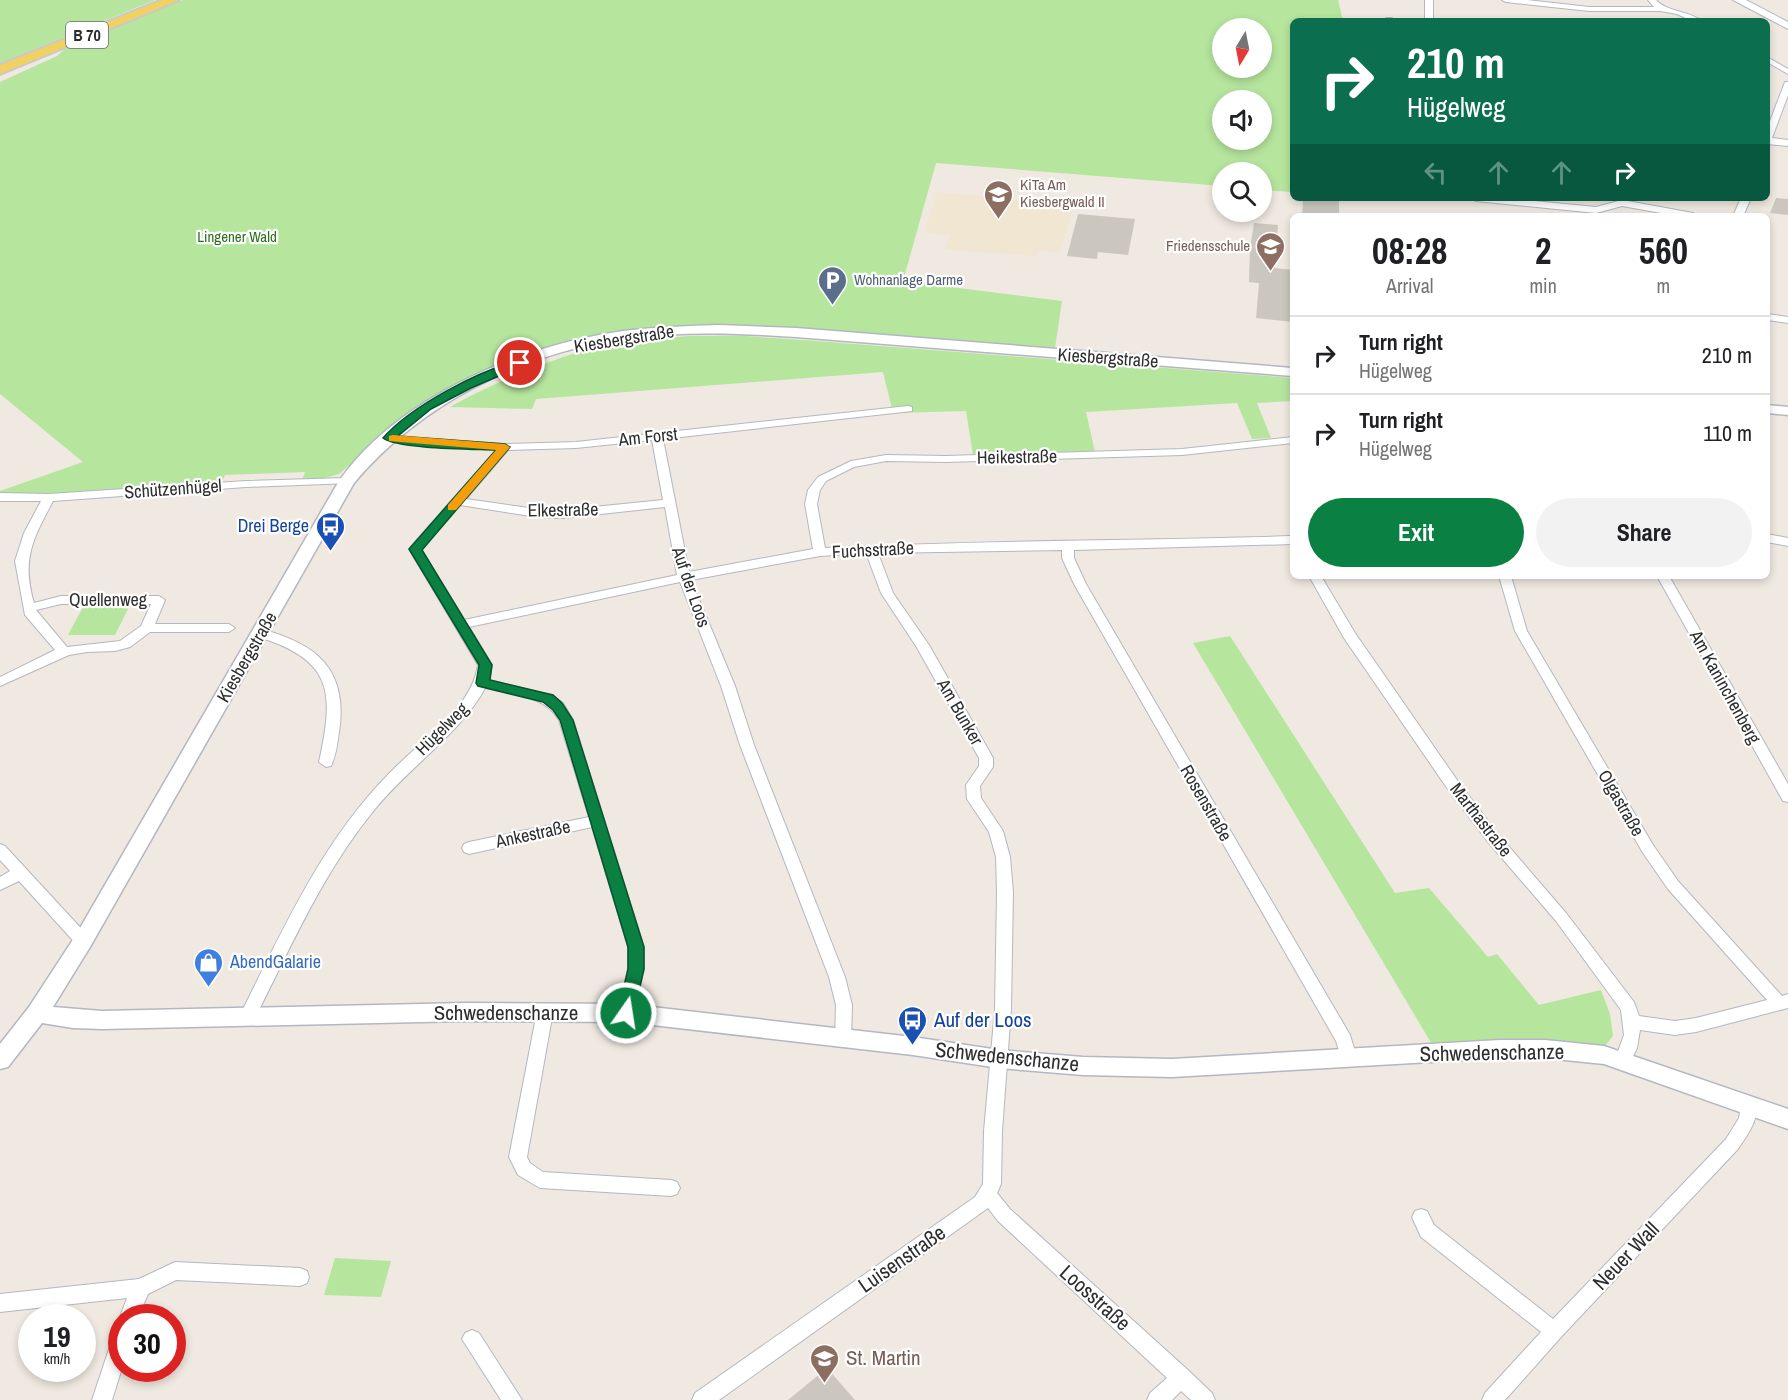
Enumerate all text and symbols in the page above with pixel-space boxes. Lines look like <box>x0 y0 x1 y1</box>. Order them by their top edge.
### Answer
north arrow <box>1212 18 1272 78</box>
map controls <box>1212 18 1272 222</box>
road number: B 70 <box>66 22 108 48</box>
text: 210 m <box>1407 35 1505 91</box>
icon: right <box>1308 42 1386 120</box>
text: Hügelweg <box>1407 89 1505 125</box>
button: sound <box>1212 90 1272 150</box>
icon: left <box>1419 156 1452 189</box>
icon: ahead <box>1482 156 1515 189</box>
icon: ahead <box>1545 156 1578 189</box>
icon: right <box>1608 156 1641 189</box>
button: search <box>1212 162 1272 222</box>
place label: KiTa Am Kiesbergwald II <box>1020 174 1105 212</box>
school or university icon: KiTa Am Kiesbergwald II <box>983 178 1015 220</box>
park label: Lingener Wald <box>197 226 277 247</box>
text: 08:28 <box>1372 227 1447 275</box>
text: 2 <box>1535 227 1551 275</box>
text: 560 <box>1639 227 1688 275</box>
school or university icon: Friedensschule <box>1255 230 1287 272</box>
place label: Friedensschule <box>1166 235 1250 256</box>
parking icon: Wohnanlage Darme <box>817 264 849 306</box>
place label: Wohnanlage Darme <box>854 269 963 290</box>
text: Arrival <box>1386 272 1433 299</box>
text: min <box>1529 272 1557 299</box>
text: m <box>1657 272 1670 299</box>
street label: Kiesbergstraße <box>572 318 676 359</box>
text: Turn right <box>1359 327 1443 357</box>
pin <box>494 337 545 388</box>
icon: right <box>1308 339 1341 372</box>
text: 210 m <box>1702 340 1752 370</box>
street label: Kiesbergstraße <box>1057 342 1159 373</box>
icon: arrive <box>503 346 536 379</box>
text: Hügelweg <box>1359 357 1432 384</box>
text: Turn right <box>1359 405 1443 435</box>
icon: right <box>1308 417 1341 450</box>
text: 110 m <box>1703 418 1752 448</box>
street label: Am Forst <box>616 421 679 452</box>
text: Hügelweg <box>1359 435 1432 462</box>
street label: Heikestraße <box>977 443 1057 470</box>
street label: Schützenhügel <box>123 473 223 504</box>
street label: Elkestraße <box>528 496 598 523</box>
button: Exit <box>1308 498 1524 567</box>
button: Share <box>1536 498 1752 567</box>
bus stop icon: Drei Berge <box>314 510 346 552</box>
place label: Drei Berge <box>238 513 309 538</box>
street label: Fuchsstraße <box>831 535 915 564</box>
street label: Auf der Loos <box>666 542 717 630</box>
street label: Quellenweg <box>69 587 148 612</box>
street label: Kiesbergstraße <box>211 607 283 707</box>
street label: Am Kaninchenberg <box>1683 625 1767 749</box>
street label: Am Bunker <box>931 673 990 750</box>
street label: Hügelweg <box>410 696 474 761</box>
street label: Rosenstraße <box>1174 760 1238 846</box>
street label: Olgastraße <box>1592 765 1651 841</box>
street label: Marthastraße <box>1445 777 1518 862</box>
street label: Ankestraße <box>492 813 572 854</box>
shop icon: AbendGalarie <box>193 946 225 988</box>
place label: AbendGalarie <box>229 949 321 974</box>
position arrow <box>594 981 658 1045</box>
street label: Schwedenschanze <box>434 998 578 1027</box>
bus stop icon: Auf der Loos <box>897 1004 929 1046</box>
place label: Auf der Loos <box>933 1005 1032 1034</box>
street label: Schwedenschanze <box>934 1035 1080 1078</box>
street label: Schwedenschanze <box>1419 1037 1565 1068</box>
street label: Neuer Wall <box>1586 1215 1665 1296</box>
street label: Luisenstraße <box>852 1218 951 1299</box>
street label: Loosstraße <box>1054 1258 1137 1337</box>
speed limit sign: 30 <box>108 1304 186 1382</box>
text: 19 <box>43 1316 71 1356</box>
school or university icon: St. Martin <box>809 1342 841 1384</box>
place label: St. Martin <box>846 1343 921 1372</box>
text: km/h <box>44 1348 70 1369</box>

